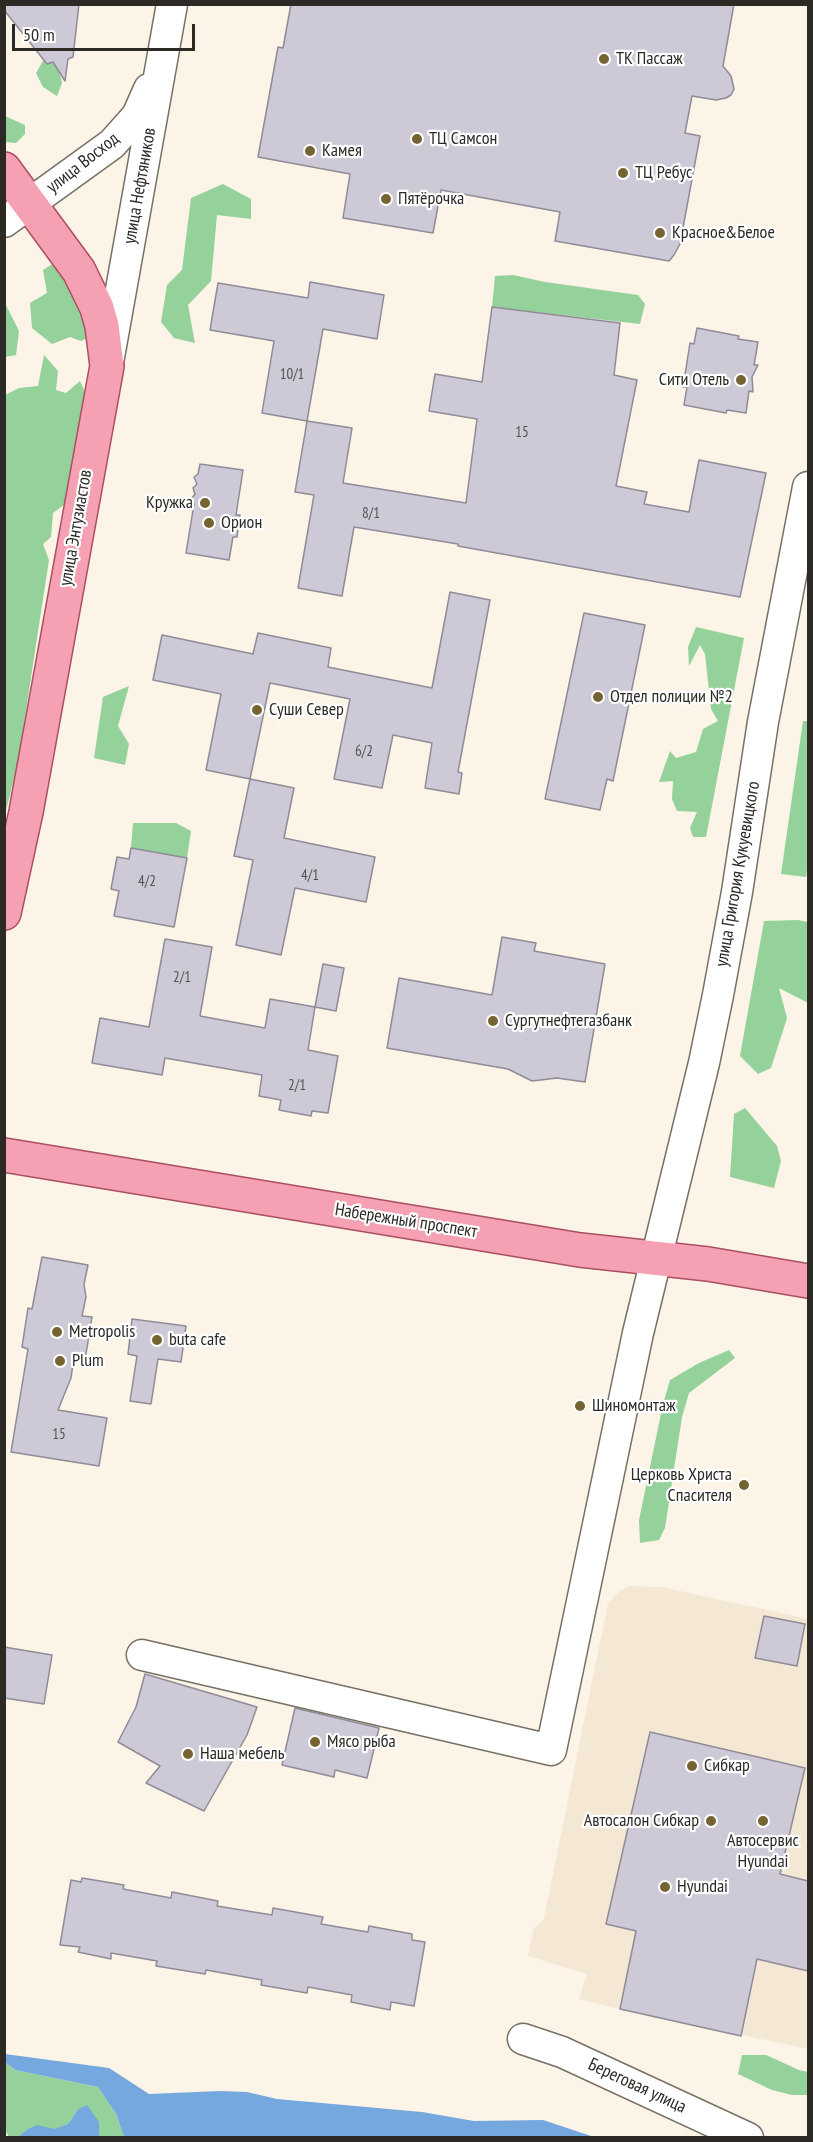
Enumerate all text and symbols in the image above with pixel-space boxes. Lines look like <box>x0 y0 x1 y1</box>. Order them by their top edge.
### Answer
scale bar <box>15 12 198 50</box>
text: 50 m <box>23 23 55 46</box>
place label: ТК Пассаж <box>616 48 683 70</box>
marker: ТК Пассаж <box>597 52 611 66</box>
street label: улица Нефтяников <box>119 126 161 246</box>
street label: улица Восход <box>42 128 124 198</box>
place label: ТЦ Самсон <box>429 128 497 150</box>
marker: ТЦ Самсон <box>410 132 424 146</box>
place label: Камея <box>322 140 362 162</box>
marker: Камея <box>303 144 317 158</box>
place label: ТЦ Ребус <box>635 162 692 184</box>
marker: ТЦ Ребус <box>616 166 630 180</box>
place label: Пятёрочка <box>398 188 464 210</box>
marker: Пятёрочка <box>379 192 393 206</box>
place label: Красное&Белое <box>672 222 775 244</box>
marker: Красное&Белое <box>653 226 667 240</box>
house number: 10/1 <box>280 366 304 384</box>
place label: Сити Отель <box>659 369 729 391</box>
marker: Сити Отель <box>734 373 748 387</box>
house number: 15 <box>515 424 529 442</box>
street label: улица Энтузиастов <box>55 468 97 588</box>
place label: Кружка <box>146 492 193 514</box>
marker: Кружка <box>198 496 212 510</box>
house number: 8/1 <box>362 505 380 523</box>
place label: Орион <box>221 512 262 534</box>
marker: Орион <box>202 516 216 530</box>
place label: Отдел полиции №2 <box>610 686 733 708</box>
marker: Отдел полиции №2 <box>591 690 605 704</box>
place label: Суши Север <box>269 699 344 721</box>
marker: Суши Север <box>250 703 264 717</box>
house number: 6/2 <box>355 743 373 761</box>
street label: улица Григория Кукуевицкого <box>711 780 765 968</box>
house number: 4/1 <box>301 867 319 885</box>
house number: 4/2 <box>138 873 156 891</box>
house number: 2/1 <box>173 969 191 987</box>
place label: Сургутнефтегазбанк <box>505 1010 632 1032</box>
marker: Сургутнефтегазбанк <box>486 1014 500 1028</box>
house number: 2/1 <box>288 1077 306 1095</box>
street label: Набережный проспект <box>333 1199 479 1243</box>
place label: Metropolis <box>69 1321 135 1343</box>
marker: Metropolis <box>50 1325 64 1339</box>
place label: buta cafe <box>169 1329 226 1351</box>
marker: buta cafe <box>150 1333 164 1347</box>
place label: Plum <box>72 1350 104 1372</box>
marker: Plum <box>53 1354 67 1368</box>
place label: Шиномонтаж <box>592 1395 676 1417</box>
marker: Шиномонтаж <box>573 1399 587 1413</box>
house number: 15 <box>52 1426 66 1444</box>
place label: Церковь Христа Спасителя <box>631 1464 732 1506</box>
marker: Церковь Христа Спасителя <box>737 1478 751 1492</box>
place label: Мясо рыба <box>327 1731 396 1753</box>
marker: Мясо рыба <box>308 1735 322 1749</box>
place label: Наша мебель <box>200 1743 284 1765</box>
marker: Наша мебель <box>181 1747 195 1761</box>
place label: Сибкар <box>704 1755 750 1777</box>
marker: Сибкар <box>685 1759 699 1773</box>
place label: Автосалон Сибкар <box>584 1810 699 1832</box>
marker: Автосалон Сибкар <box>704 1814 718 1828</box>
marker: Автосервис Hyundai <box>756 1814 770 1828</box>
place label: Автосервис Hyundai <box>727 1830 799 1872</box>
place label: Hyundai <box>677 1876 728 1898</box>
marker: Hyundai <box>658 1880 672 1894</box>
street label: Береговая улица <box>585 2054 689 2118</box>

